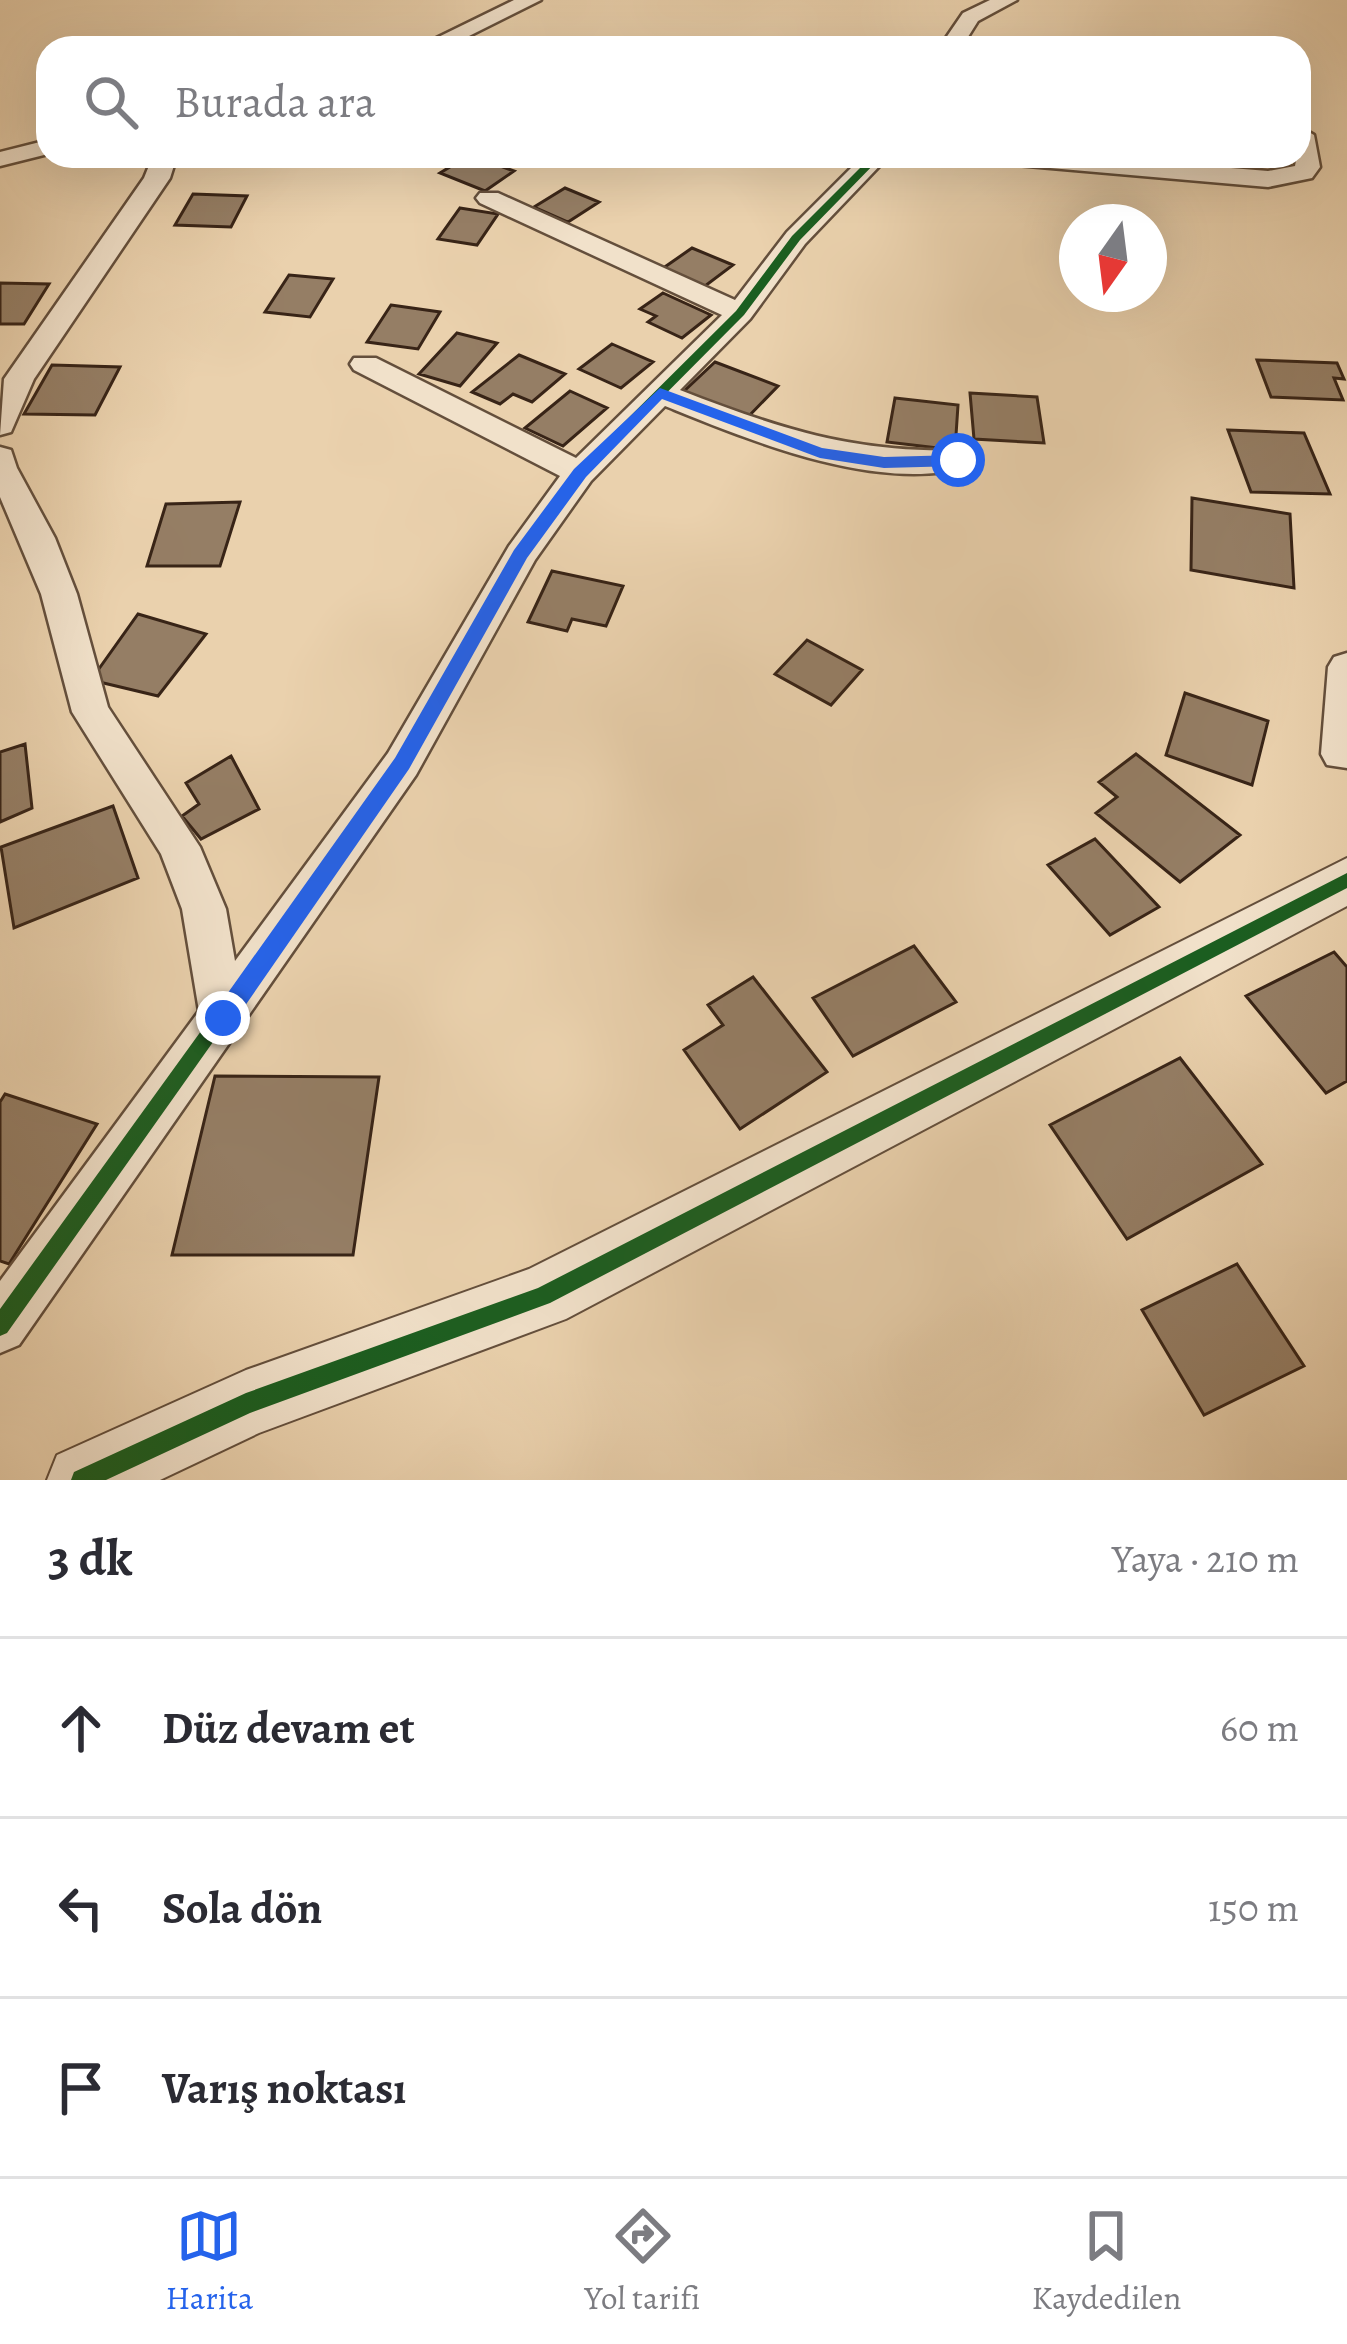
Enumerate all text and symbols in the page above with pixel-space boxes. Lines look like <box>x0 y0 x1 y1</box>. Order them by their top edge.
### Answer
search box <box>36 36 1311 168</box>
icon: search <box>78 69 144 135</box>
text: Burada ara <box>174 71 376 133</box>
north arrow <box>1059 204 1167 312</box>
route start <box>931 433 985 487</box>
route end <box>196 991 250 1045</box>
text: 3 dk <box>48 1523 133 1593</box>
text: Yaya · 210 m <box>1112 1532 1299 1585</box>
icon: ahead <box>48 1695 114 1761</box>
text: Düz devam et <box>162 1697 415 1759</box>
text: 60 m <box>1220 1701 1299 1754</box>
icon: left <box>48 1875 114 1941</box>
text: Sola dön <box>162 1877 322 1939</box>
text: 150 m <box>1208 1881 1299 1934</box>
icon: arrive <box>48 2055 114 2121</box>
text: Varış noktası <box>162 2057 406 2119</box>
tab: Harita <box>166 2203 253 2320</box>
tab: Yol tarifi <box>585 2203 700 2320</box>
tab: Kaydedilen <box>1032 2203 1181 2320</box>

